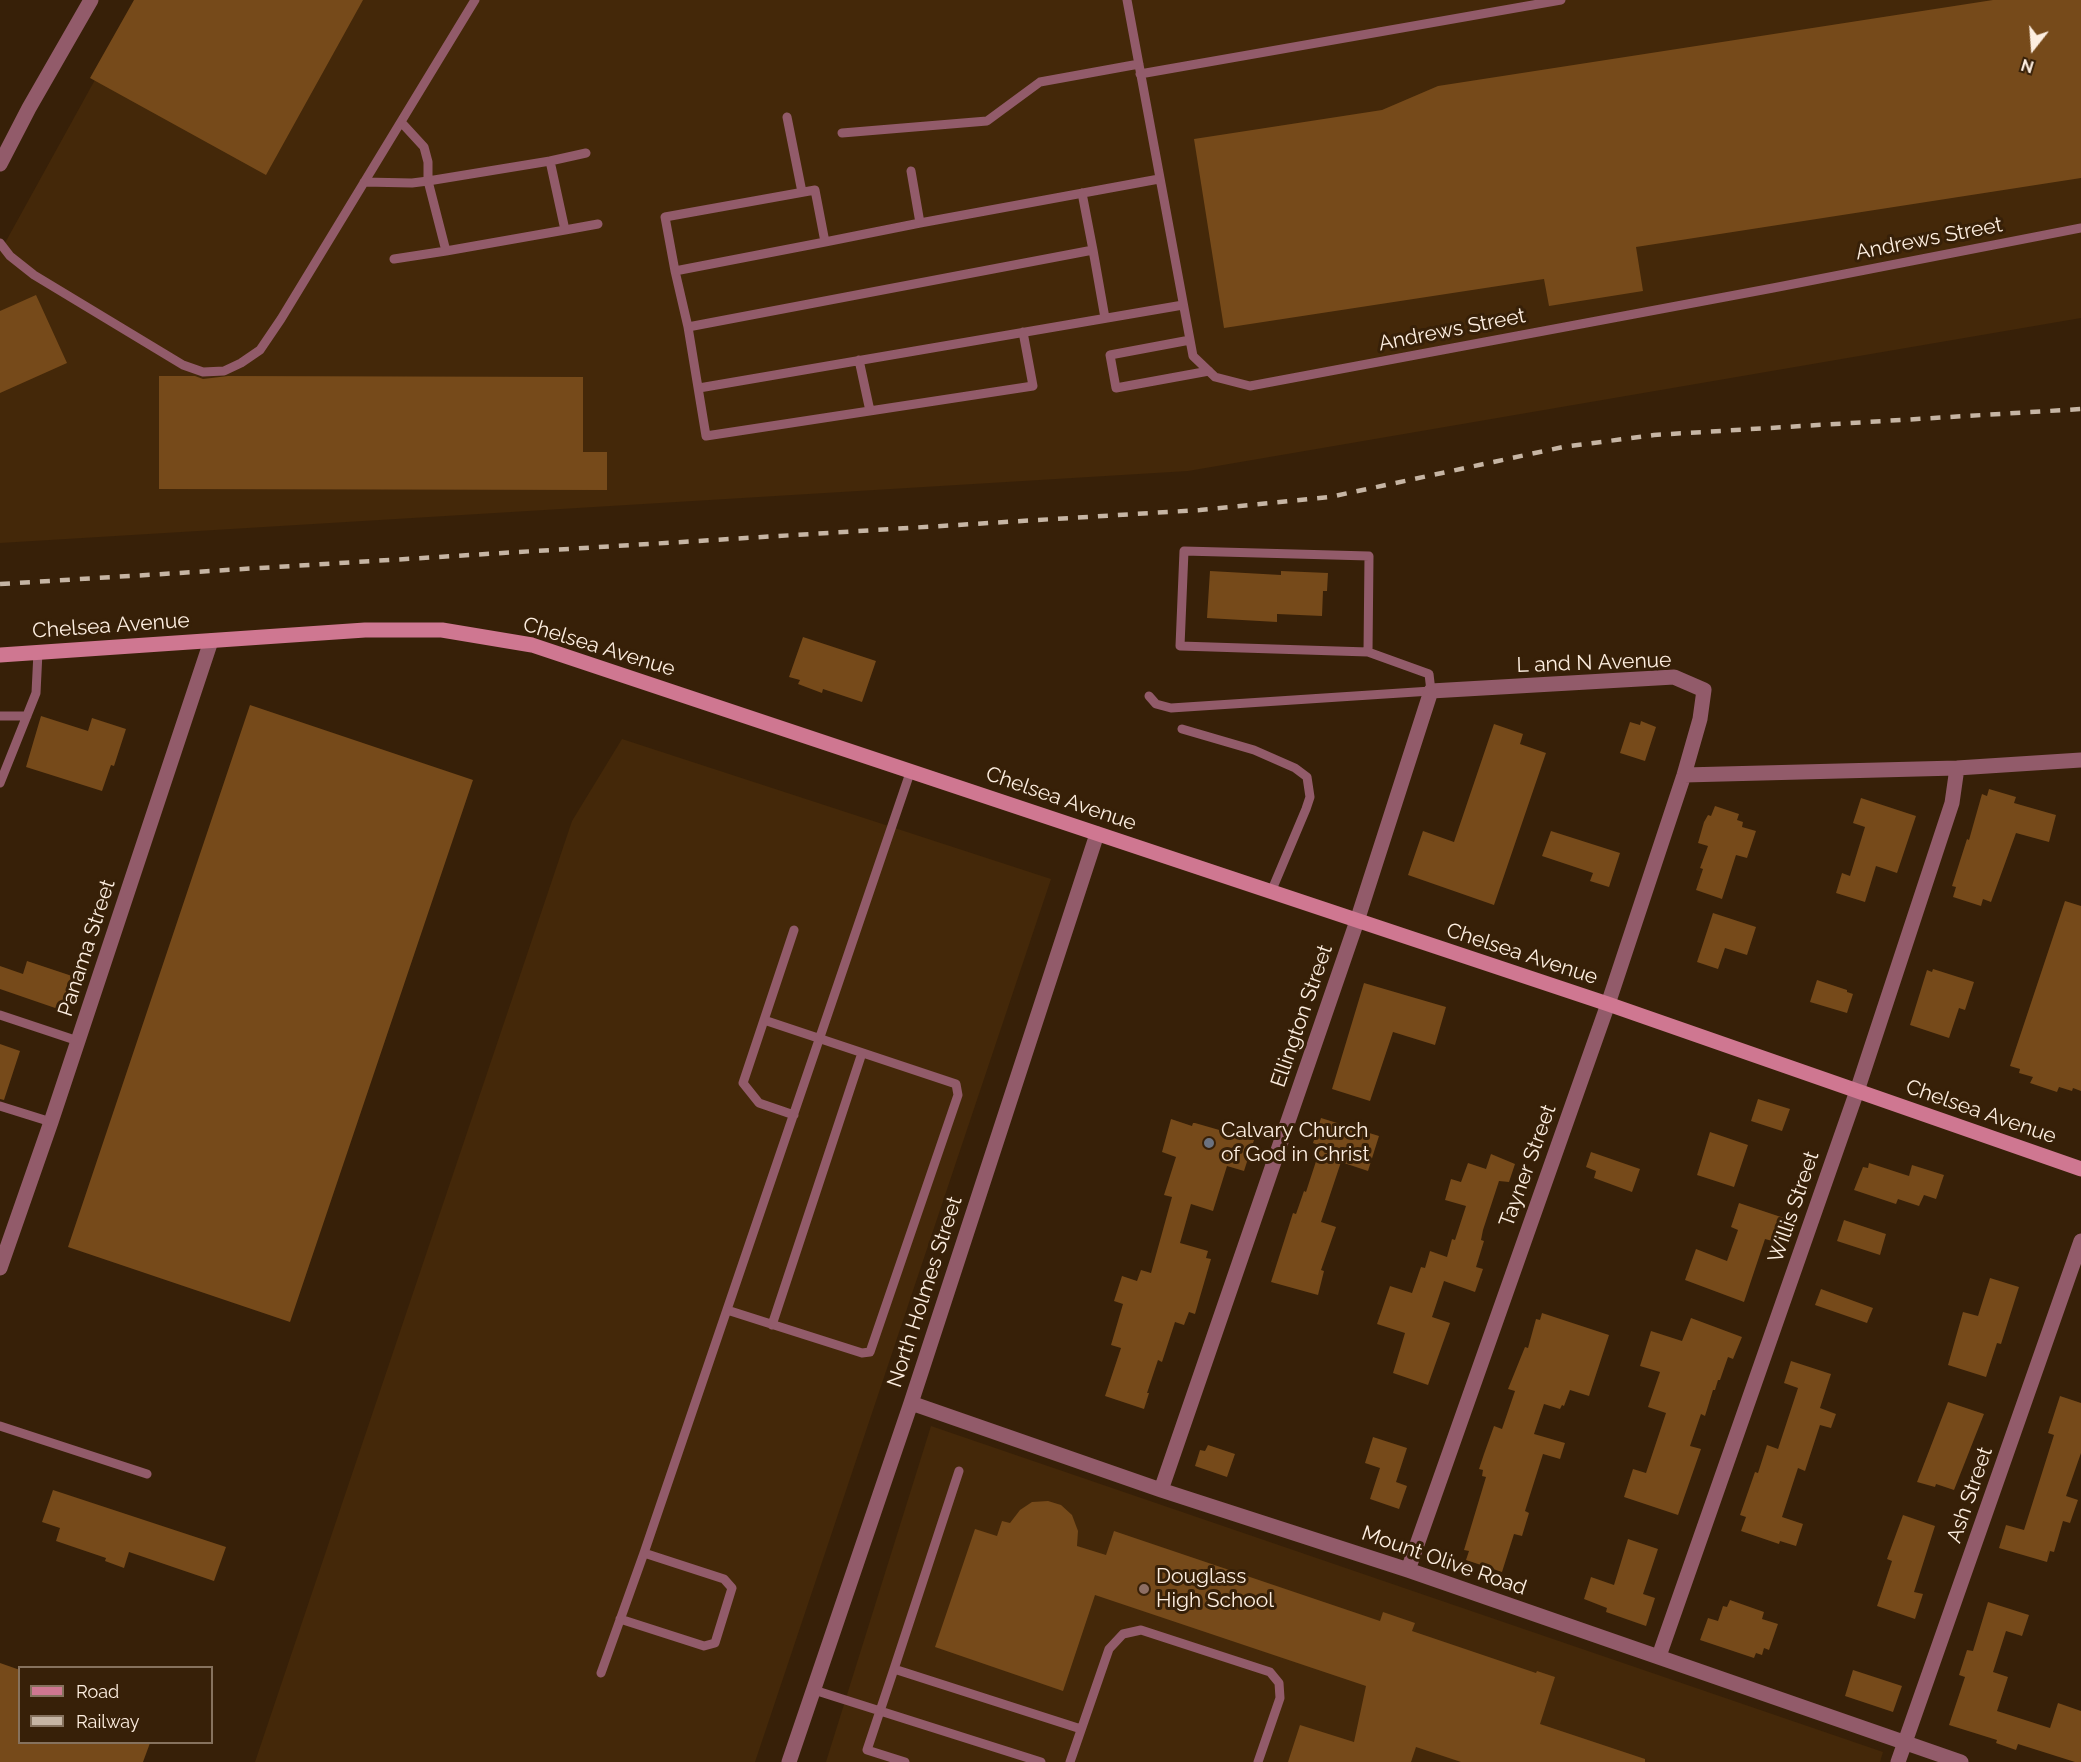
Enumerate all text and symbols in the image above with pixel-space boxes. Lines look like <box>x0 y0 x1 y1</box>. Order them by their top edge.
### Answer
north arrow <box>2003 18 2063 78</box>
text: N <box>2019 55 2036 77</box>
street label: Andrews Street <box>1853 212 2005 266</box>
street label: Andrews Street <box>1376 303 1528 357</box>
street label: Chelsea Avenue <box>31 608 191 644</box>
street label: Chelsea Avenue <box>520 612 678 682</box>
street label: L and N Avenue <box>1516 648 1672 678</box>
street label: Chelsea Avenue <box>982 761 1140 837</box>
street label: Panama Street <box>53 876 121 1020</box>
street label: Chelsea Avenue <box>1443 918 1601 990</box>
street label: Ellington Street <box>1266 941 1338 1091</box>
street label: Chelsea Avenue <box>1902 1074 2060 1150</box>
street label: Tayner Street <box>1494 1101 1562 1231</box>
place label: Calvary Church of God in Christ <box>1221 1118 1369 1168</box>
marker: Calvary Church of God in Christ <box>1202 1136 1216 1150</box>
street label: Willis Street <box>1763 1148 1825 1266</box>
street label: North Holmes Street <box>882 1193 968 1391</box>
street label: Ash Street <box>1942 1444 1998 1546</box>
street label: Mount Olive Road <box>1358 1521 1530 1601</box>
place label: Douglass High School <box>1156 1564 1274 1614</box>
marker: Douglass High School <box>1137 1582 1151 1596</box>
legend <box>18 1666 213 1744</box>
text: Road <box>76 1681 119 1702</box>
text: Railway <box>76 1711 140 1732</box>

